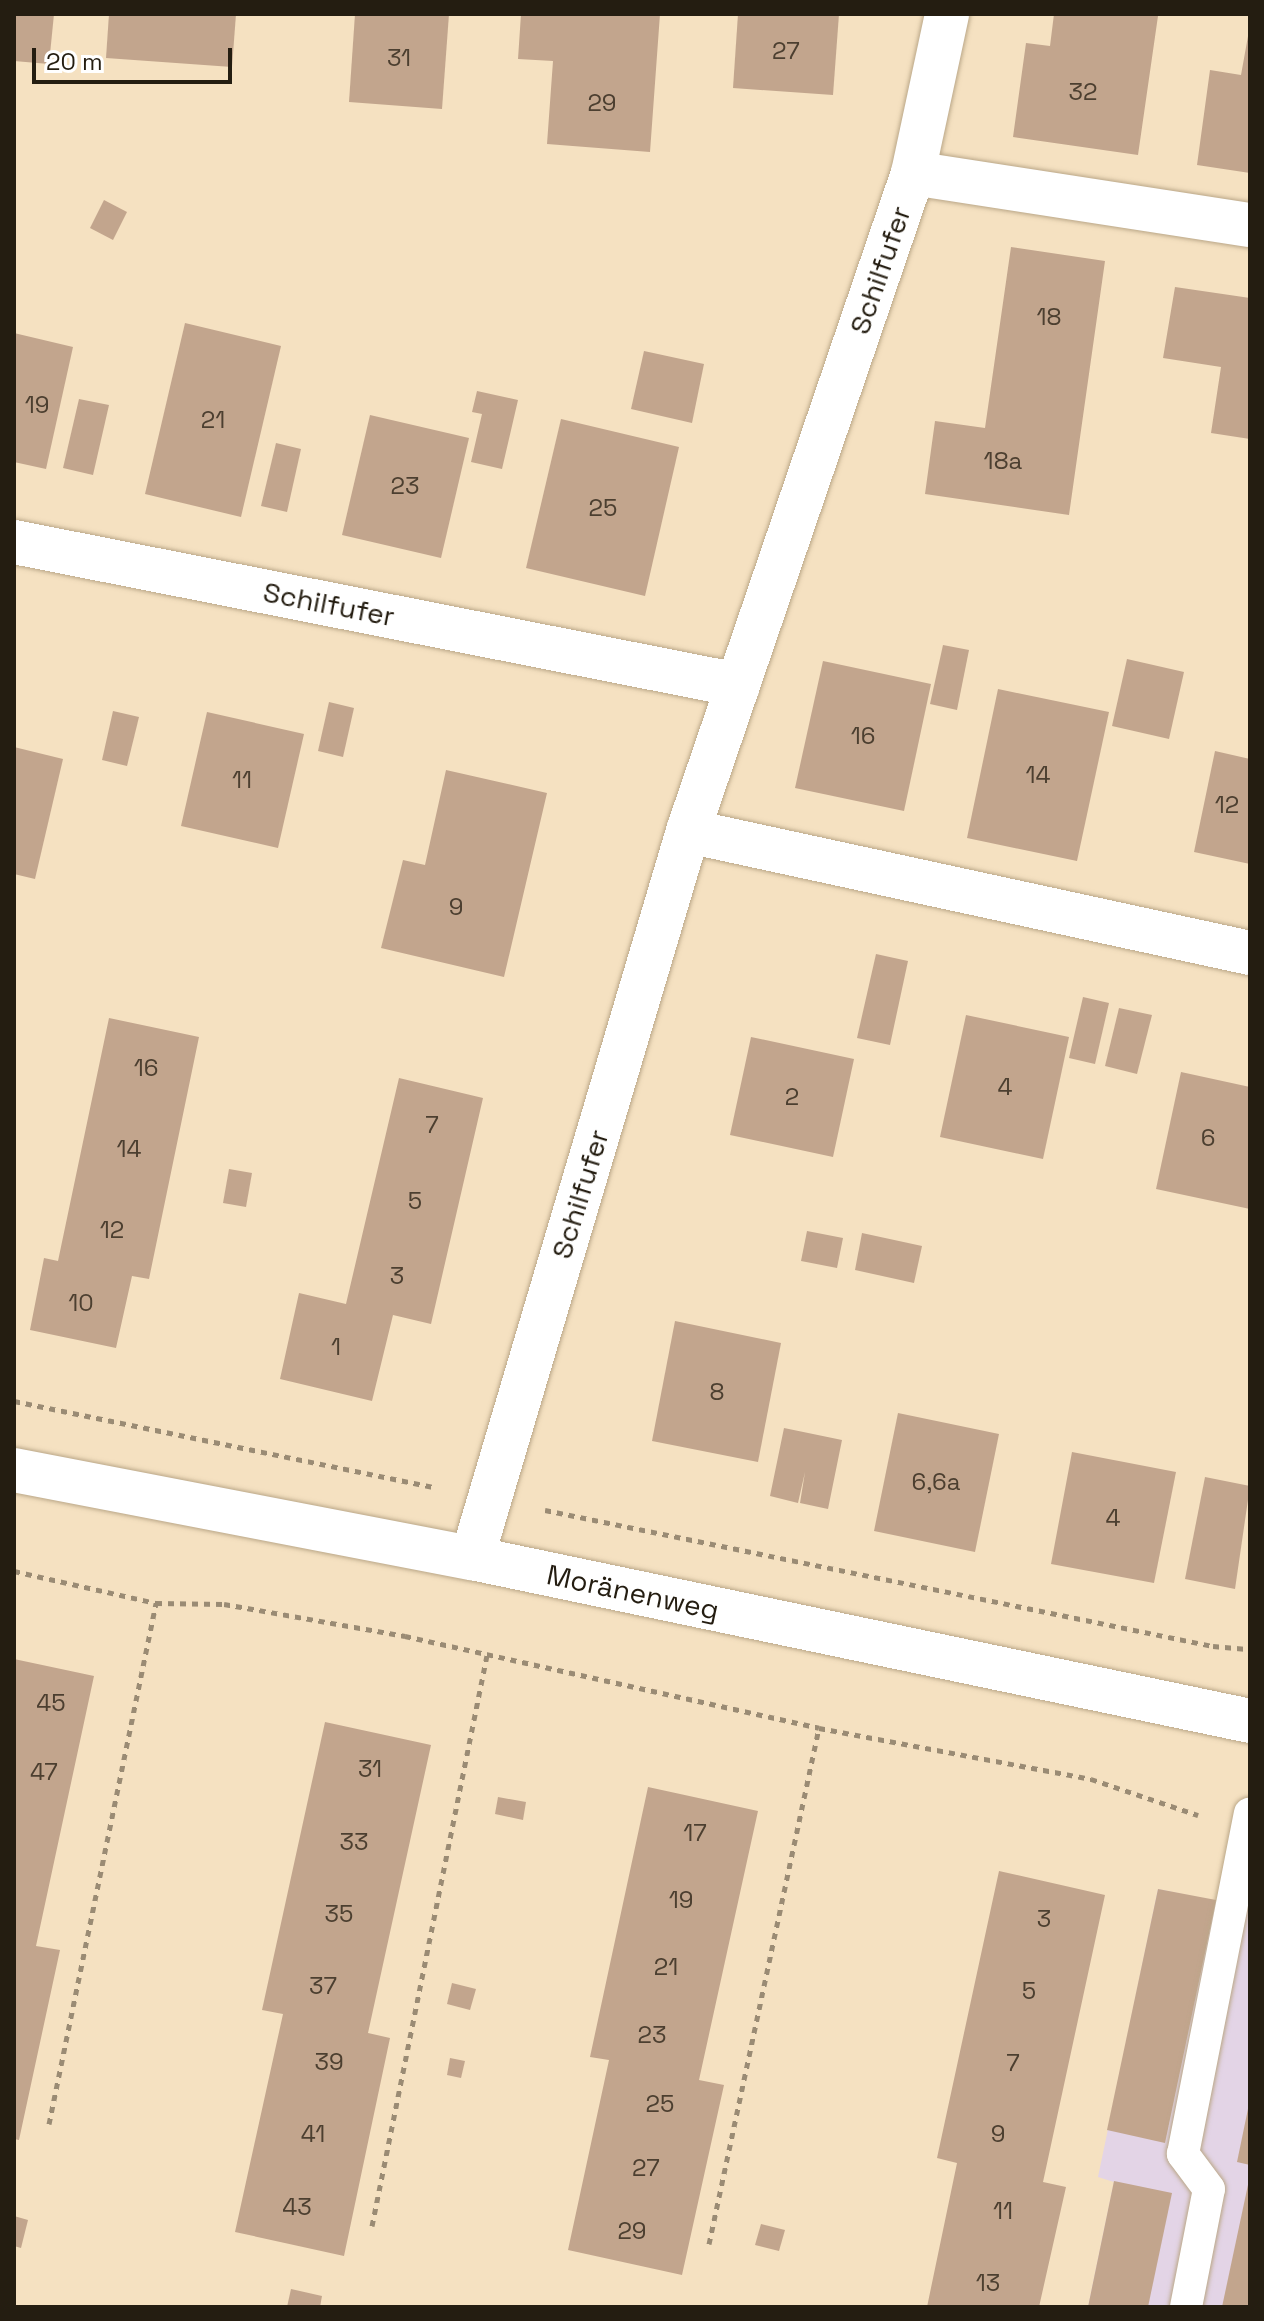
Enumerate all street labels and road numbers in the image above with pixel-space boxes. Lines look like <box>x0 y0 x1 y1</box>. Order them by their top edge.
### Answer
street label: Schilfufer <box>842 202 918 338</box>
street label: Schilfufer <box>260 575 398 633</box>
street label: Schilfufer <box>544 1125 616 1263</box>
street label: Moränenweg <box>544 1557 722 1627</box>

